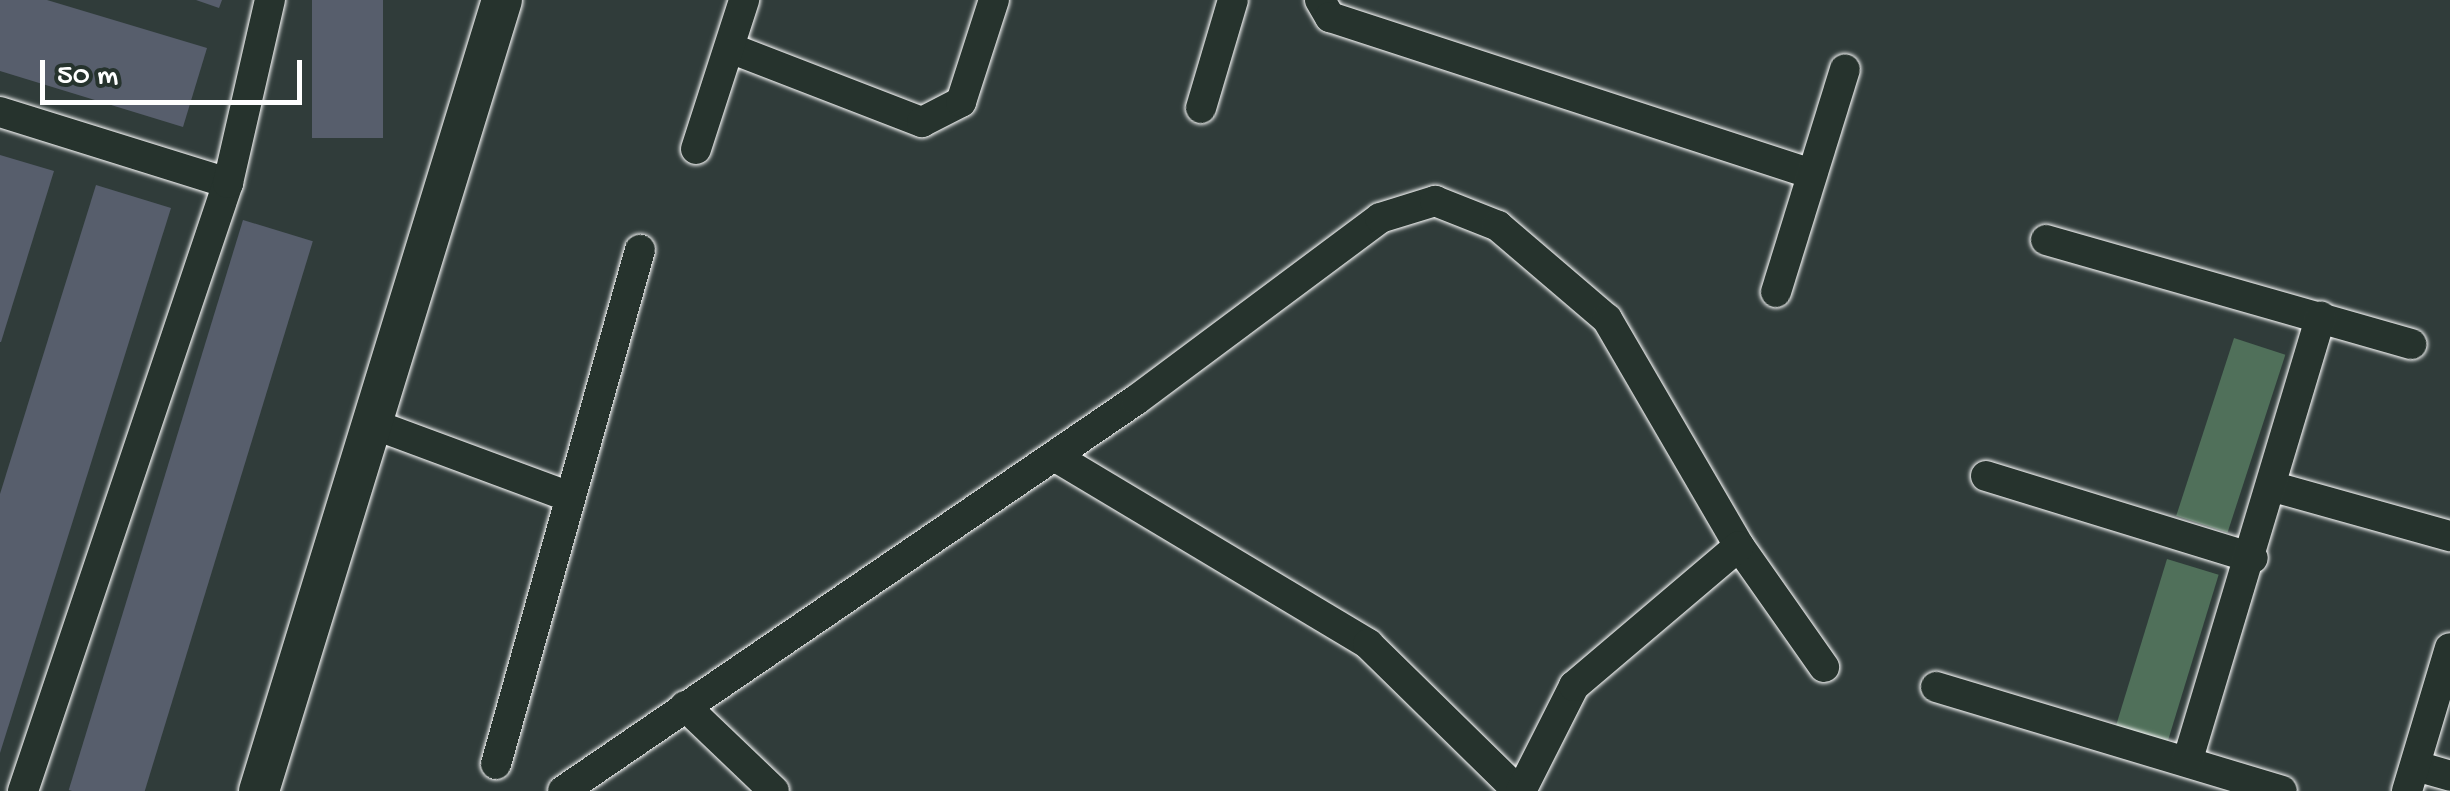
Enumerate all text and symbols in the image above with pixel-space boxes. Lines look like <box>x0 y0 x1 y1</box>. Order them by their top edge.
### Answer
scale bar <box>45 40 308 102</box>
text: 50 m <box>57 60 118 95</box>

